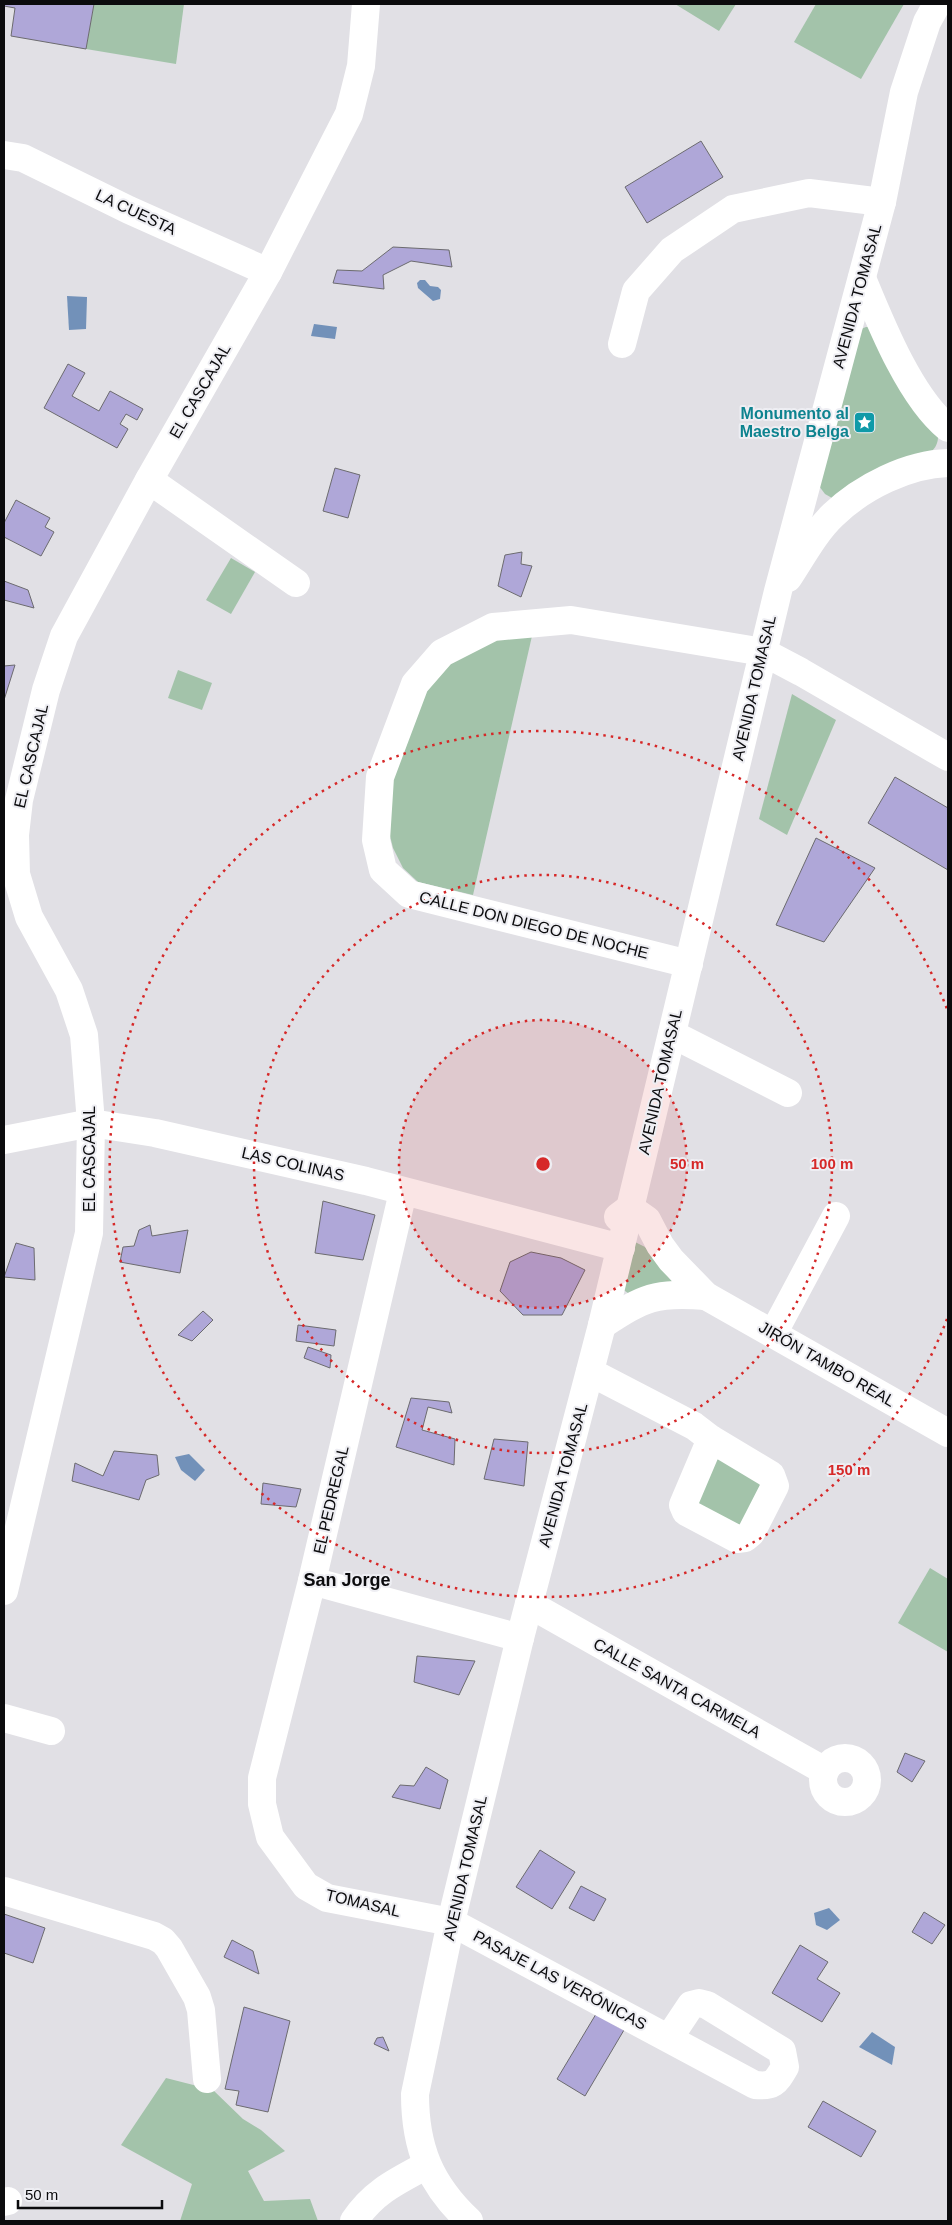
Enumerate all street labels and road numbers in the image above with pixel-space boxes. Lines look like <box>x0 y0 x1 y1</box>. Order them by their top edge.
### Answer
street label: LA CUESTA <box>93 186 179 238</box>
street label: AVENIDA TOMASAL <box>830 222 884 370</box>
street label: EL CASCAJAL <box>166 341 234 441</box>
street label: AVENIDA TOMASAL <box>729 614 779 762</box>
street label: EL CASCAJAL <box>11 702 51 810</box>
street label: CALLE DON DIEGO DE NOCHE <box>418 888 650 962</box>
street label: AVENIDA TOMASAL <box>635 1008 685 1156</box>
street label: EL CASCAJAL <box>81 1106 98 1212</box>
street label: LAS COLINAS <box>240 1144 346 1184</box>
street label: JIRÓN TAMBO REAL <box>756 1317 899 1410</box>
street label: AVENIDA TOMASAL <box>536 1401 590 1549</box>
street label: EL PEDREGAL <box>310 1444 352 1556</box>
street label: CALLE SANTA CARMELA <box>591 1635 764 1741</box>
street label: AVENIDA TOMASAL <box>440 1794 490 1942</box>
street label: TOMASAL <box>324 1886 402 1920</box>
street label: PASAJE LAS VERÓNICAS <box>471 1926 650 2033</box>

